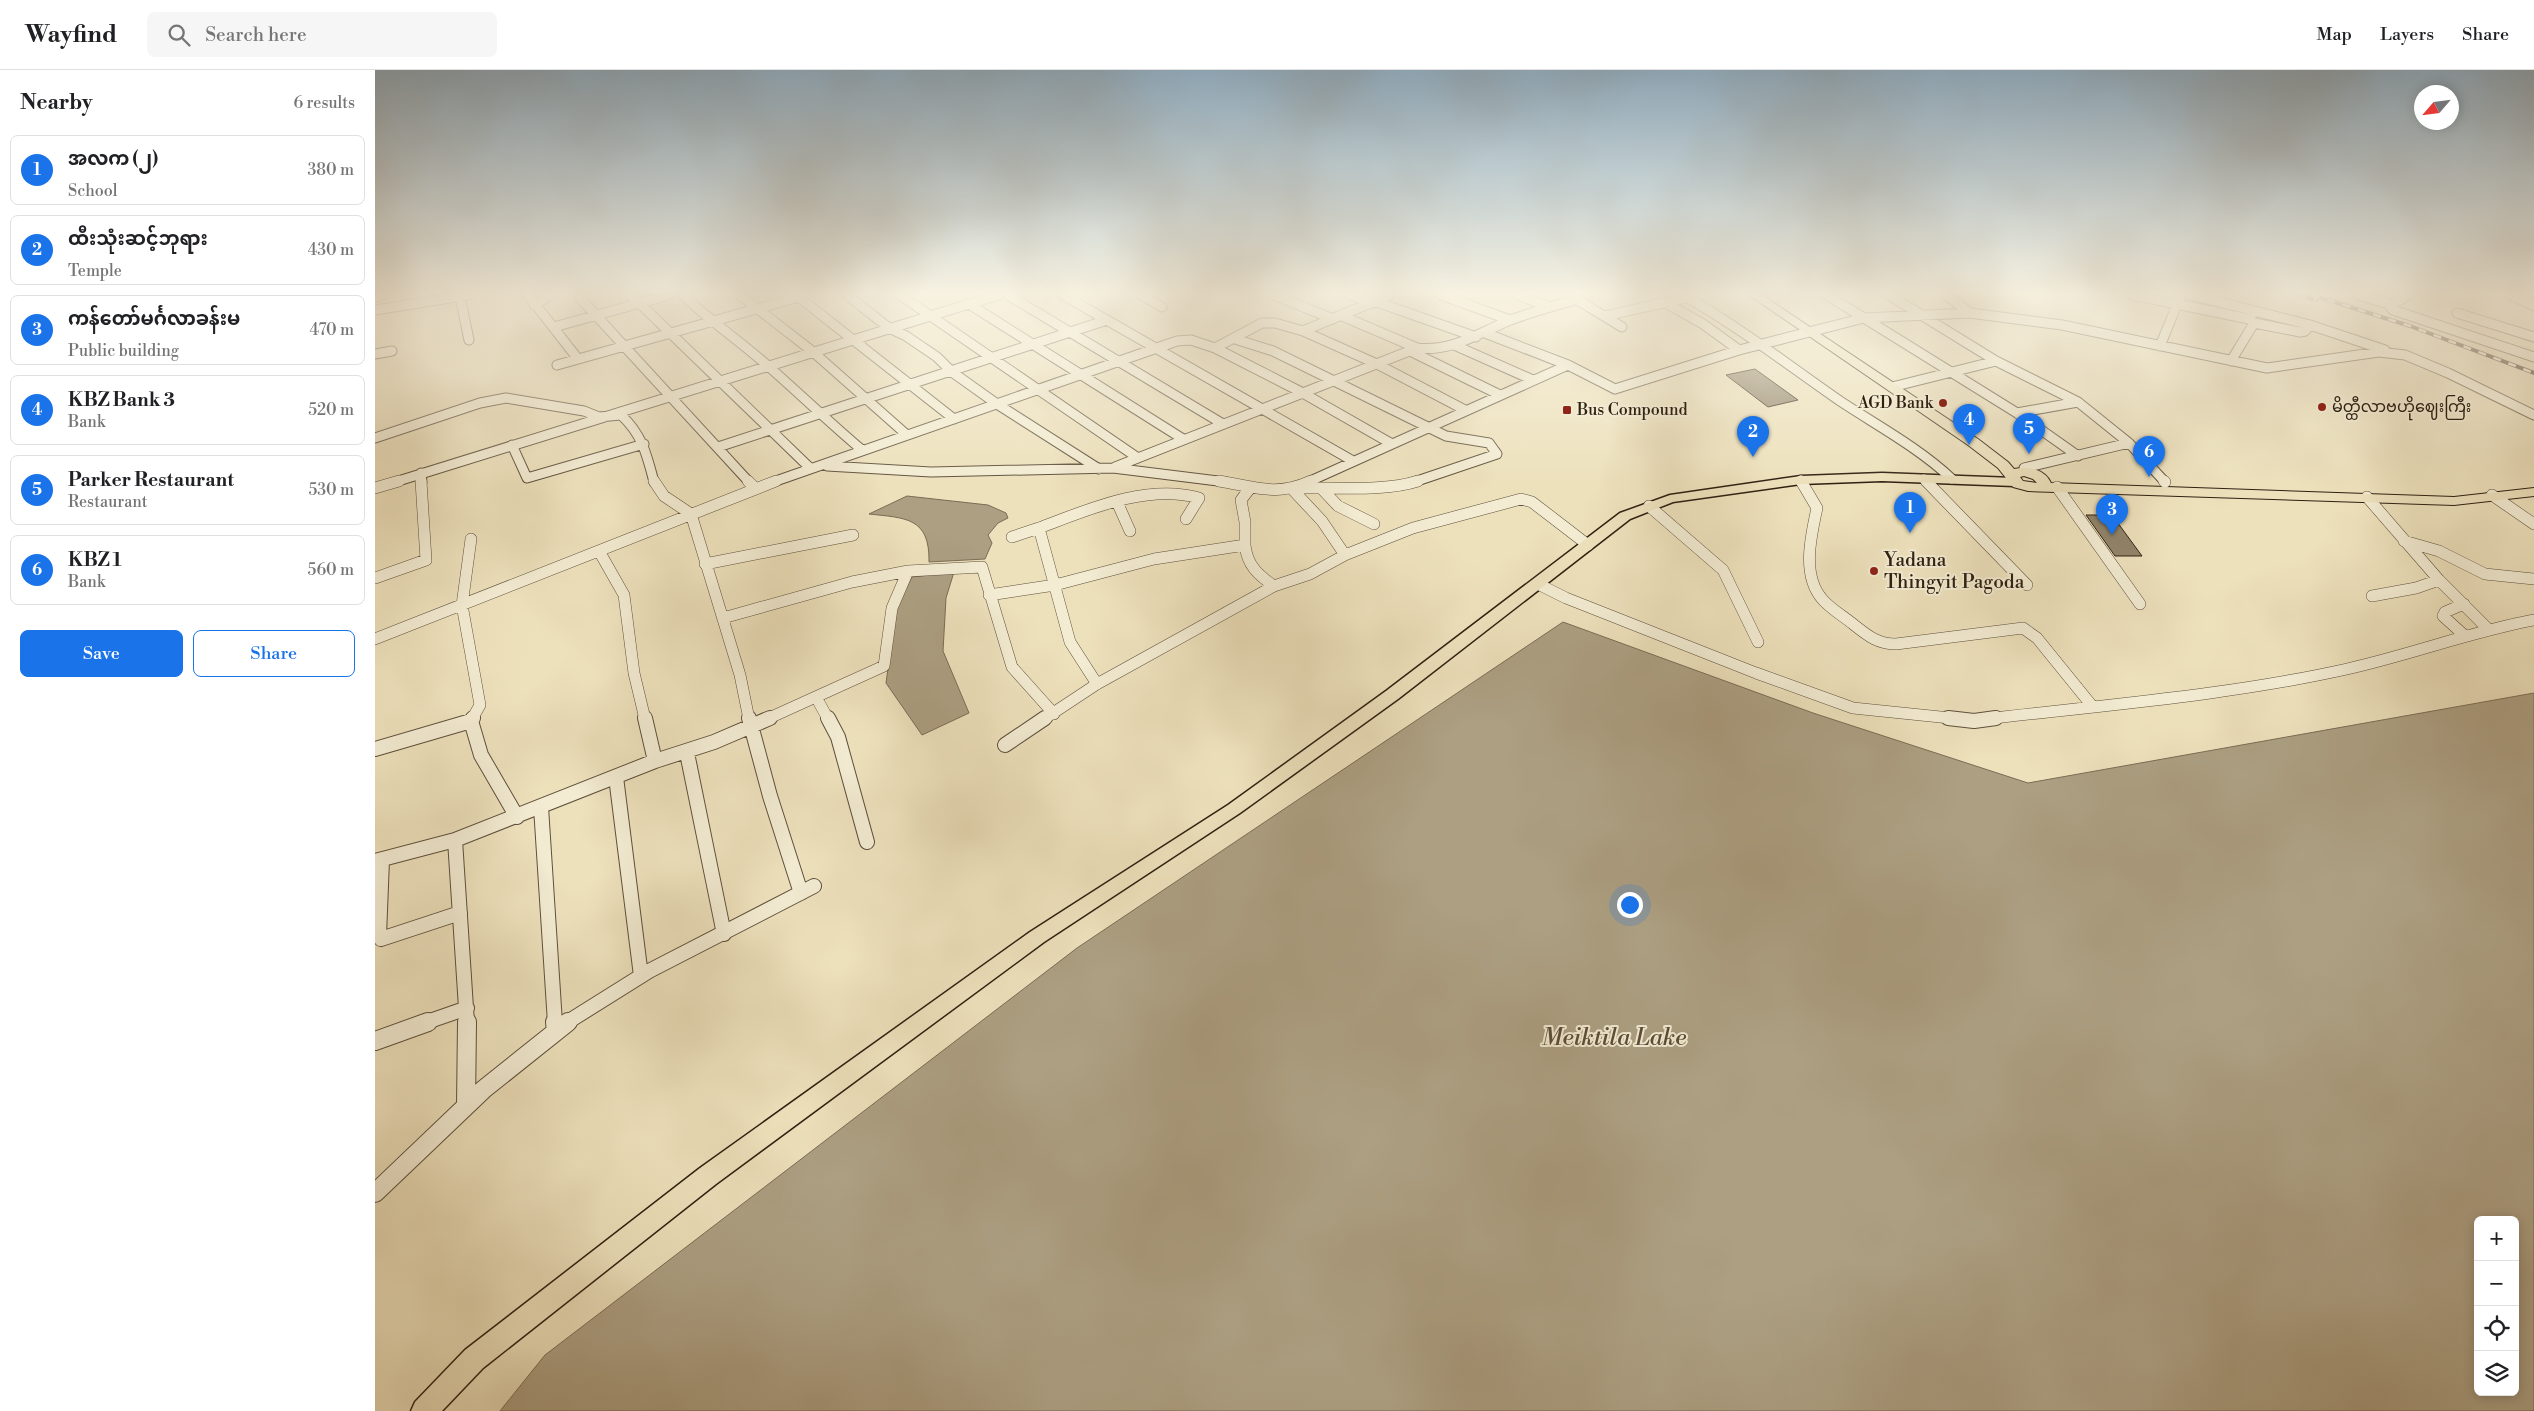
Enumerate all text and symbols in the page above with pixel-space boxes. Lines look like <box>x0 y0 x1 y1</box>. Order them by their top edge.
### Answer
search box <box>147 12 497 57</box>
text: Wayfind <box>25 20 117 50</box>
icon: search <box>165 21 193 49</box>
text: Search here <box>205 23 307 47</box>
text: Map <box>2317 23 2352 46</box>
text: Layers <box>2380 23 2434 46</box>
text: Share <box>2462 23 2509 46</box>
north arrow <box>2414 85 2459 130</box>
text: Nearby <box>20 90 93 116</box>
text: 6 results <box>294 93 355 113</box>
text: အလက (၂) <box>68 147 158 171</box>
text: 1 <box>33 160 41 180</box>
text: 380 m <box>307 160 354 180</box>
text: School <box>68 181 117 201</box>
text: ထီးသုံးဆင့်ဘုရား <box>68 227 208 251</box>
text: 2 <box>32 240 42 260</box>
text: 430 m <box>308 240 354 260</box>
text: Temple <box>68 261 122 281</box>
text: ကန်တော်မင်္ဂလာခန်းမ <box>68 307 240 331</box>
text: 3 <box>32 320 42 340</box>
text: 470 m <box>310 320 354 340</box>
text: Public building <box>68 341 179 361</box>
text: KBZ Bank 3 <box>68 388 175 412</box>
place label: AGD Bank <box>1857 393 1935 413</box>
place label: မိတ္ထီလာဗဟိုဈေးကြီး <box>2332 395 2471 421</box>
marker: AGD Bank <box>1937 397 1949 409</box>
text: 4 <box>32 400 42 420</box>
text: 520 m <box>308 400 354 420</box>
place label: Bus Compound <box>1576 400 1688 420</box>
marker: မိတ္ထီလာဗဟိုဈေးကြီး <box>2316 401 2328 413</box>
marker: Bus Compound <box>1561 404 1573 416</box>
pin: 4 <box>1953 404 1985 445</box>
text: Bank <box>68 412 105 432</box>
pin: 5 <box>2013 413 2045 454</box>
pin: 2 <box>1737 416 1769 457</box>
pin: 6 <box>2133 436 2165 477</box>
text: Parker Restaurant <box>68 468 234 492</box>
text: 5 <box>32 480 42 500</box>
text: 530 m <box>308 480 354 500</box>
text: Restaurant <box>68 492 147 512</box>
pin: 1 <box>1894 492 1926 533</box>
pin: 3 <box>2096 494 2128 535</box>
text: KBZ 1 <box>68 548 122 572</box>
place label: Yadana Thingyit Pagoda <box>1883 548 2025 594</box>
text: 6 <box>32 560 42 580</box>
text: 560 m <box>308 560 354 580</box>
marker: Yadana Thingyit Pagoda <box>1868 565 1880 577</box>
text: Bank <box>68 572 105 592</box>
button: Save <box>20 630 183 677</box>
button: Share <box>193 630 355 677</box>
your location <box>1617 892 1643 918</box>
water label: Meiktila Lake <box>1542 1023 1686 1053</box>
map controls <box>2474 1216 2519 1396</box>
button: + <box>2474 1216 2519 1261</box>
button: − <box>2474 1261 2519 1306</box>
button: locate <box>2474 1306 2519 1351</box>
button: layers <box>2474 1351 2519 1396</box>

